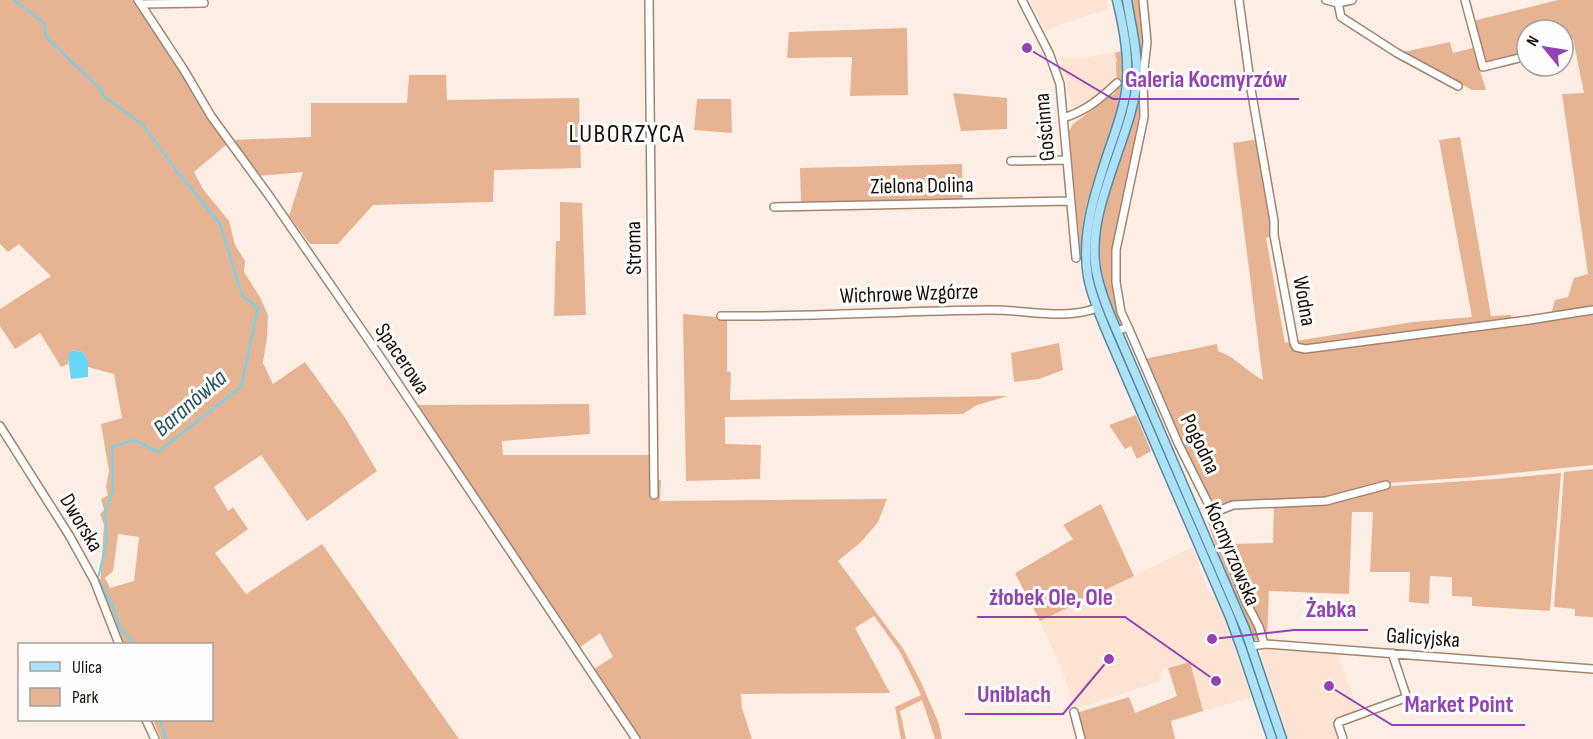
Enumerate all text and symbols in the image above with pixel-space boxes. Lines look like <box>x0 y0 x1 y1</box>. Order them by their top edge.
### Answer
north arrow <box>1515 18 1575 78</box>
text: N <box>1523 33 1544 50</box>
callout: Galeria Kocmyrzów <box>1113 57 1299 99</box>
text: Galeria Kocmyrzów <box>1125 65 1288 94</box>
street label: Gościnna <box>1029 92 1061 162</box>
district label: LUBORZYCA <box>568 119 686 150</box>
street label: Zielona Dolina <box>870 172 974 200</box>
street label: Stroma <box>620 221 648 275</box>
street label: Wodna <box>1286 274 1322 328</box>
street label: Wichrowe Wzgórze <box>839 278 979 310</box>
street label: Spacerowa <box>368 318 436 400</box>
water label: Baranówka <box>147 363 233 443</box>
street label: Pogodna <box>1174 410 1226 478</box>
street label: Dworska <box>53 489 109 557</box>
street label: Kocmyrzowska <box>1198 498 1266 610</box>
callout: żłobek Ole, Ole <box>977 575 1125 617</box>
text: żłobek Ole, Ole <box>989 583 1113 612</box>
callout: Żabka <box>1294 588 1368 630</box>
text: Żabka <box>1306 595 1356 624</box>
street label: Galicyjska <box>1385 622 1461 654</box>
legend <box>18 643 213 721</box>
text: Ulica <box>72 657 102 678</box>
callout: Uniblach <box>965 672 1063 714</box>
text: Uniblach <box>977 680 1051 709</box>
callout: Market Point <box>1392 683 1525 725</box>
text: Park <box>72 687 98 708</box>
text: Market Point <box>1405 690 1514 719</box>

